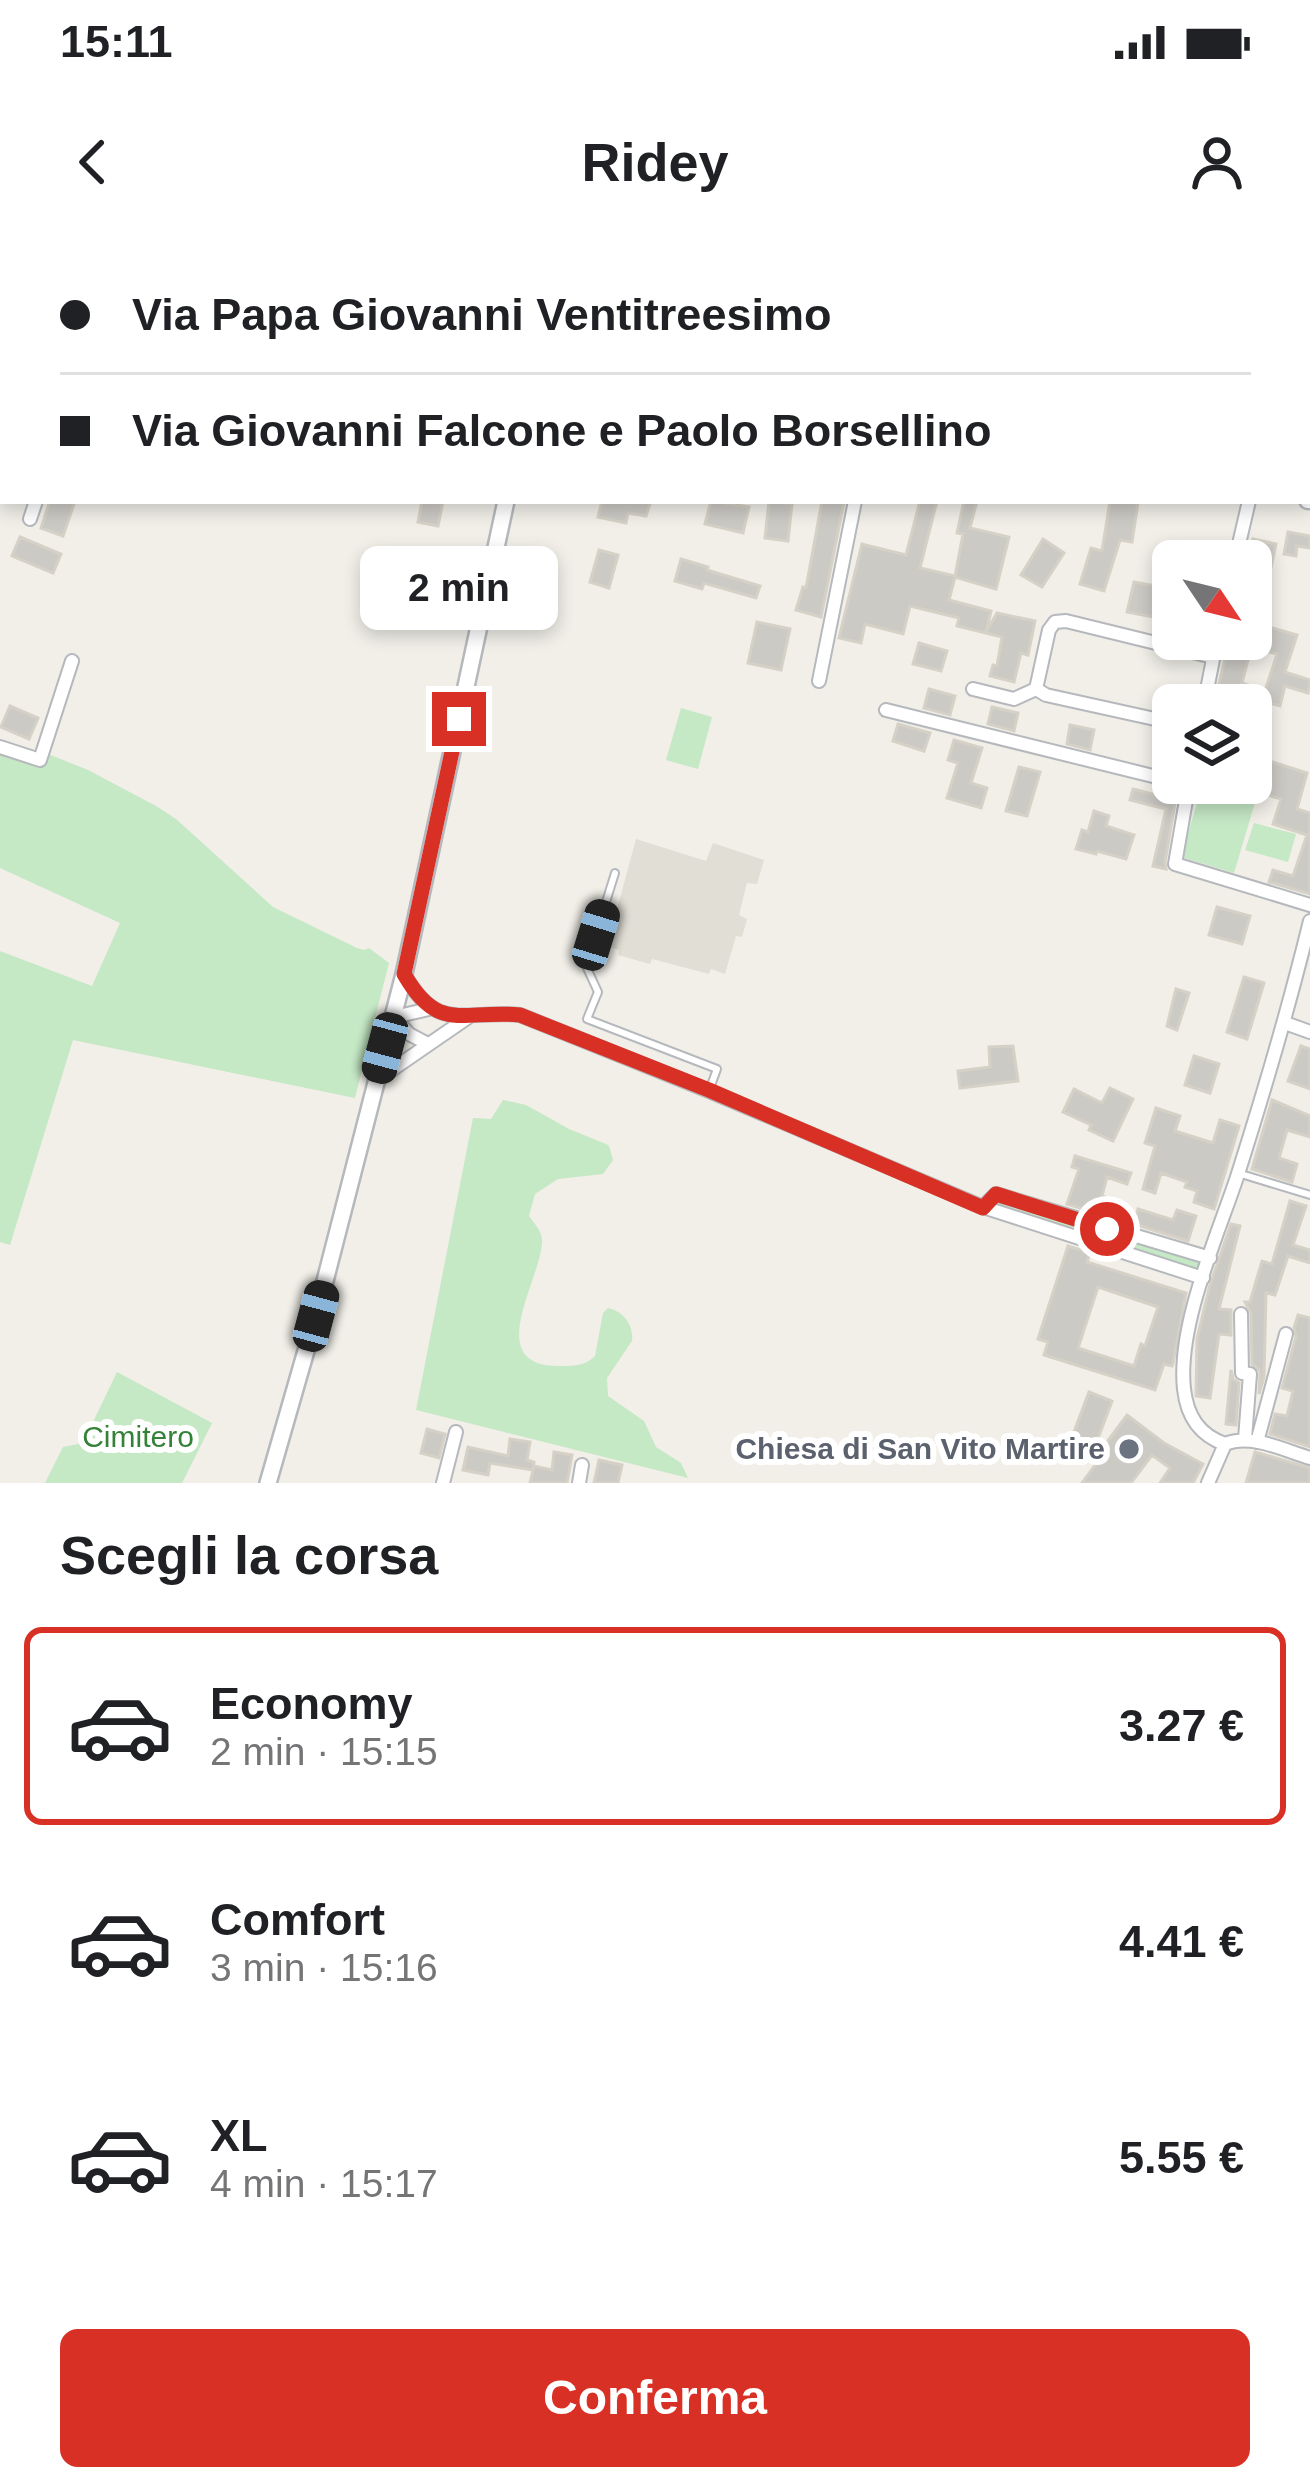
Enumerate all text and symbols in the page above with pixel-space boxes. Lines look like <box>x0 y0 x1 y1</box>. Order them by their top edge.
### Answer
text: 15:11 <box>60 16 173 67</box>
icon: back <box>60 129 126 195</box>
icon: person <box>1184 129 1250 195</box>
text: Ridey <box>581 132 729 192</box>
text: Via Papa Giovanni Ventitreesimo <box>132 289 831 340</box>
text: Via Giovanni Falcone e Paolo Borsellino <box>132 405 991 456</box>
north arrow <box>1152 540 1272 660</box>
map controls <box>1152 540 1272 804</box>
callout: 2 min <box>360 545 558 629</box>
text: 2 min <box>408 566 510 609</box>
button: layers <box>1152 684 1272 804</box>
route end <box>432 692 486 746</box>
car <box>568 895 624 975</box>
car <box>358 1009 412 1087</box>
route start <box>1080 1202 1134 1256</box>
car <box>289 1277 343 1355</box>
park label: Cimitero <box>82 1420 194 1453</box>
place label: Chiesa di San Vito Martire <box>735 1432 1105 1465</box>
marker: Chiesa di San Vito Martire <box>1116 1436 1142 1462</box>
text: Scegli la corsa <box>60 1525 438 1585</box>
icon: car <box>66 1672 174 1780</box>
text: Economy <box>210 1678 413 1729</box>
text: 3.27 € <box>1119 1700 1244 1751</box>
text: 2 min · 15:15 <box>210 1730 438 1773</box>
icon: car <box>66 1888 174 1996</box>
text: Comfort <box>210 1894 385 1945</box>
text: 4.41 € <box>1119 1916 1244 1967</box>
text: 3 min · 15:16 <box>210 1946 438 1989</box>
icon: car <box>66 2104 174 2212</box>
text: XL <box>210 2110 268 2161</box>
text: 5.55 € <box>1119 2132 1244 2183</box>
text: 4 min · 15:17 <box>210 2162 438 2205</box>
button: Conferma <box>60 2329 1250 2467</box>

